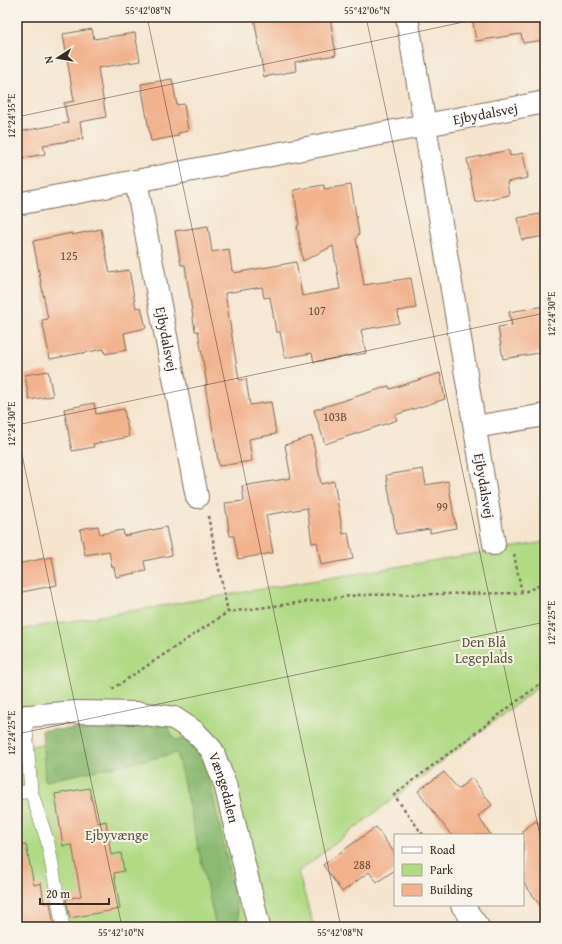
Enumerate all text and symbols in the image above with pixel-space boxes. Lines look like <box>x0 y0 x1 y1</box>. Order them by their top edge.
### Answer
text: 55°42'08"N <box>125 3 171 18</box>
text: 55°42'06"N <box>344 3 390 18</box>
north arrow <box>38 38 78 78</box>
text: N <box>39 54 57 65</box>
text: 12°24'35"E <box>4 94 19 138</box>
street label: Ejbydalsvej <box>451 97 519 130</box>
house number: 125 <box>60 247 78 264</box>
text: 12°24'30"E <box>544 292 559 336</box>
house number: 107 <box>308 302 326 319</box>
street label: Ejbydalsvej <box>150 305 183 373</box>
text: 12°24'30"E <box>4 402 19 446</box>
house number: 103B <box>323 408 347 425</box>
street label: Ejbydalsvej <box>469 452 500 520</box>
house number: 99 <box>436 498 448 515</box>
text: 12°24'25"E <box>544 601 559 645</box>
park label: Den Blå Legeplads <box>455 632 513 668</box>
text: 12°24'25"E <box>4 711 19 755</box>
street label: Vængedalen <box>204 749 244 825</box>
park label: Ejbyvænge <box>85 825 149 845</box>
legend <box>394 834 524 906</box>
text: Road <box>430 841 456 858</box>
house number: 288 <box>353 856 371 873</box>
text: Park <box>430 861 454 878</box>
scale bar <box>40 880 109 906</box>
text: Building <box>430 881 473 898</box>
text: 20 m <box>46 885 70 902</box>
text: 55°42'10"N <box>98 925 144 940</box>
text: 55°42'08"N <box>317 925 363 940</box>

